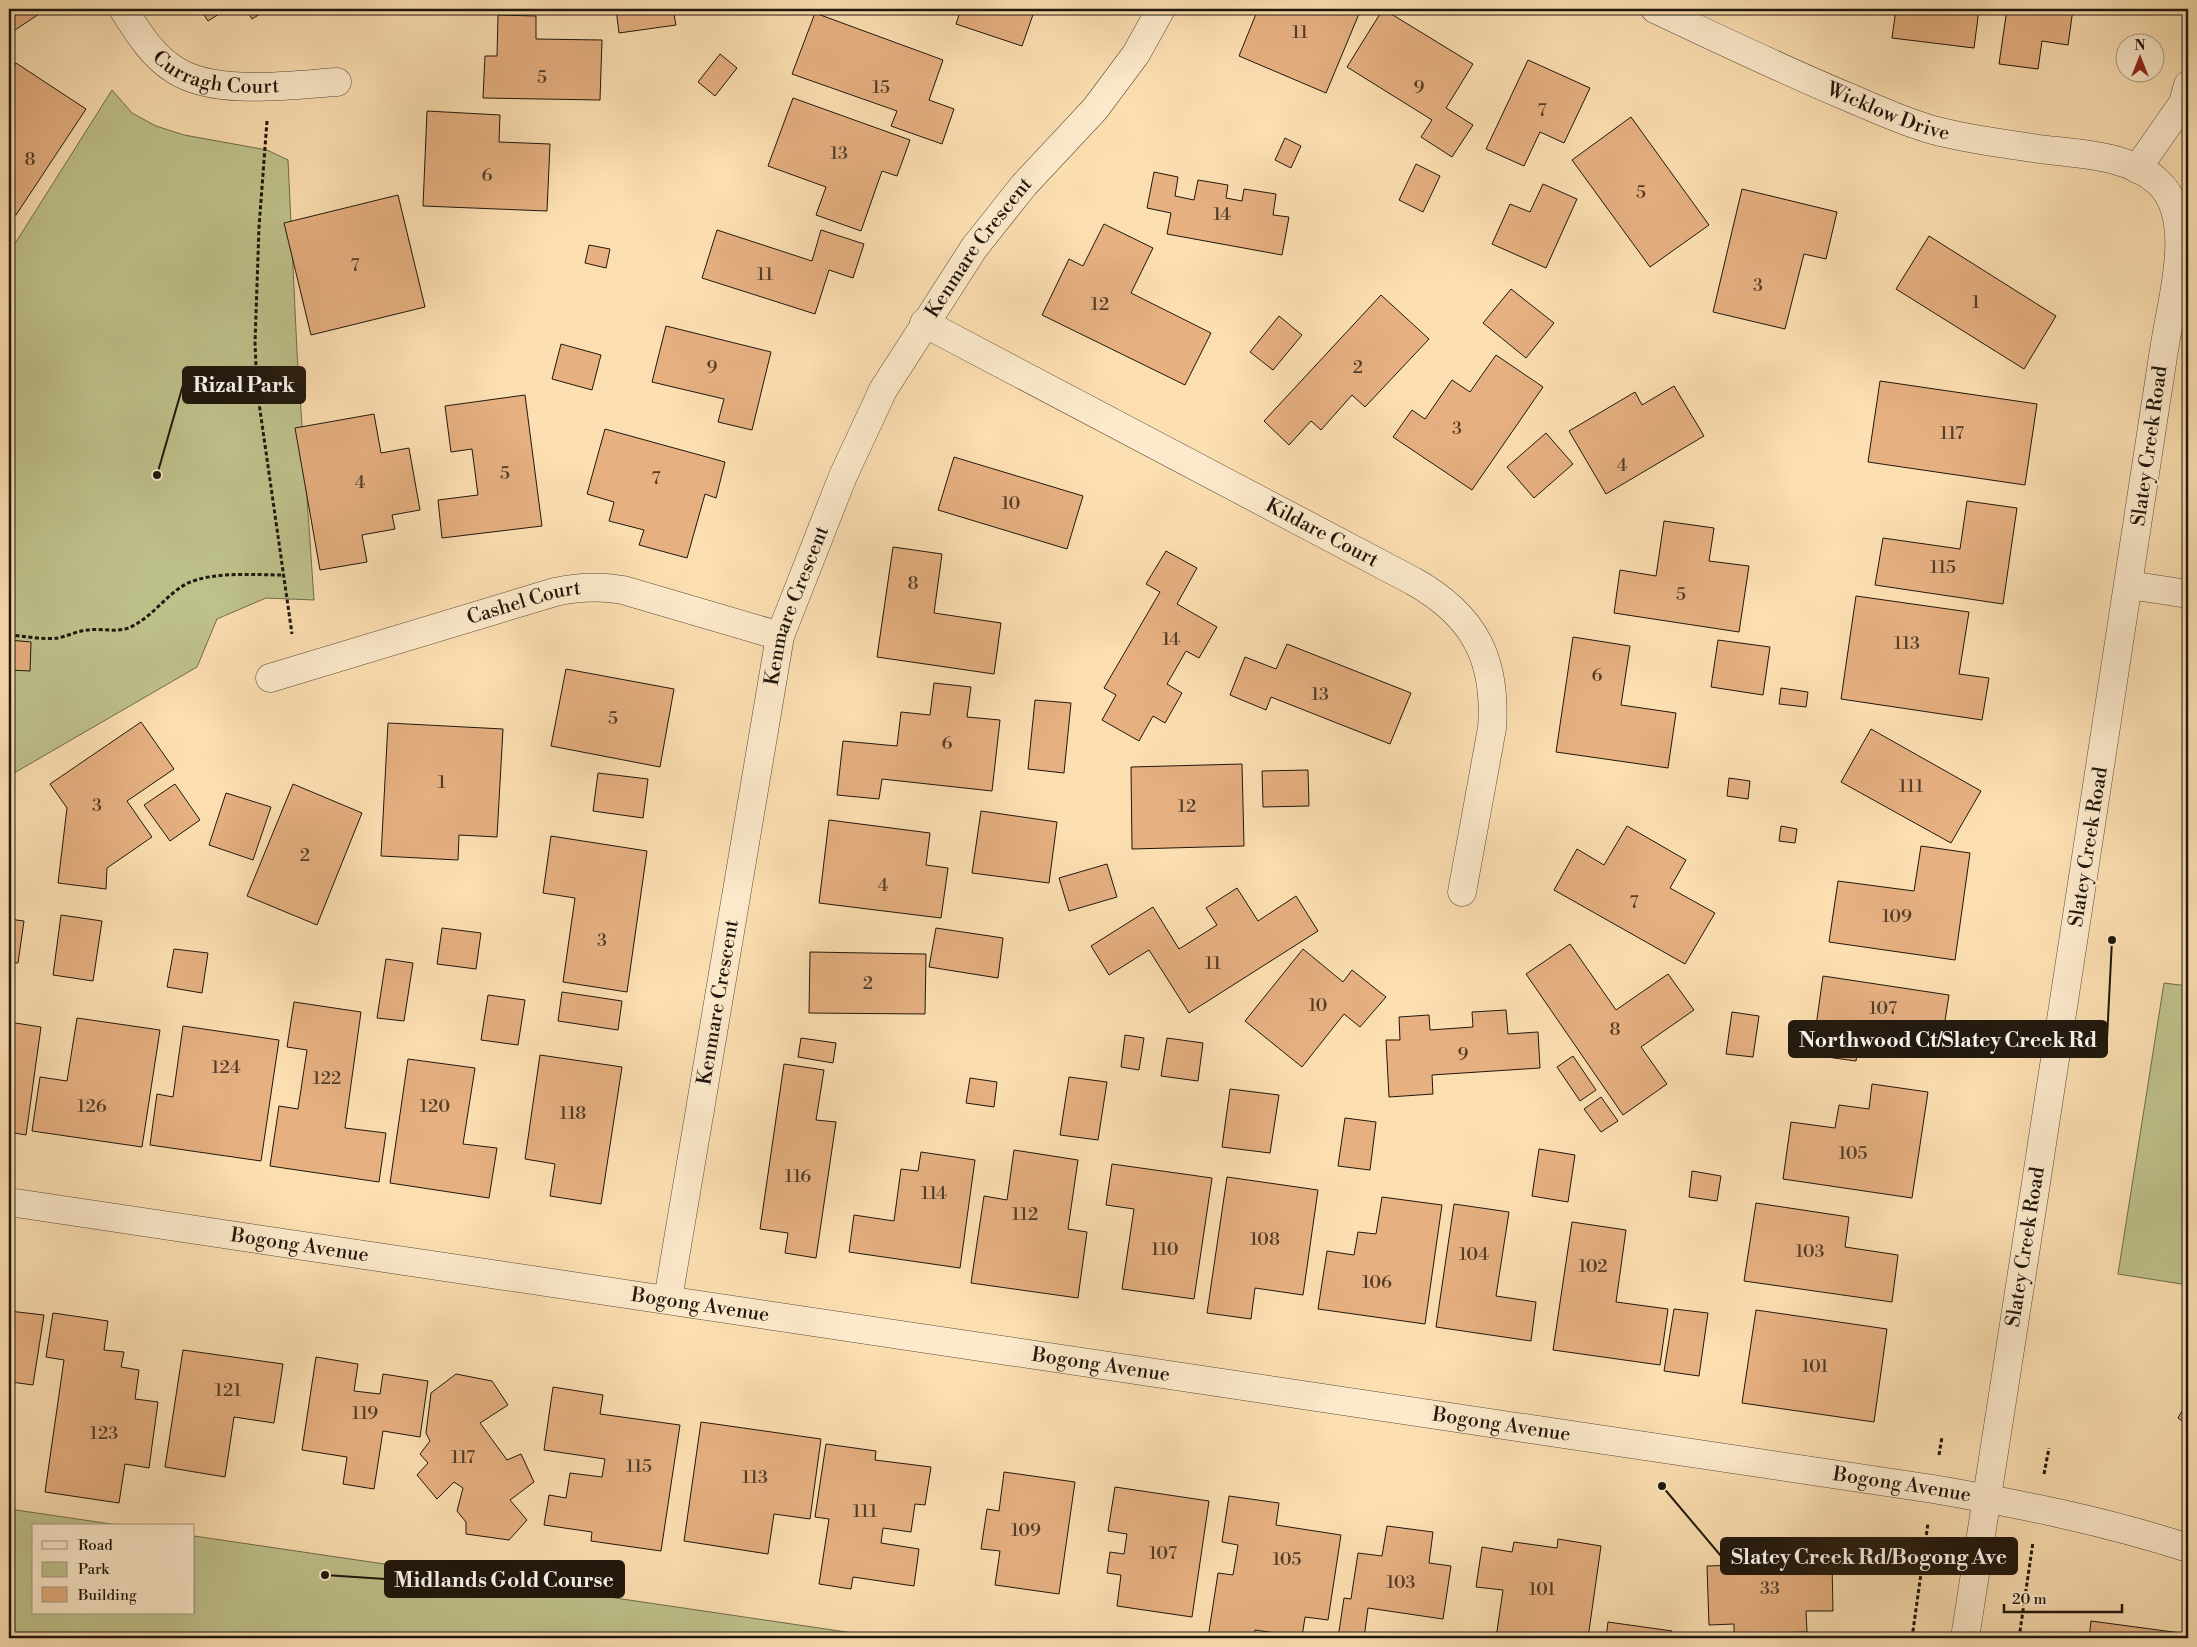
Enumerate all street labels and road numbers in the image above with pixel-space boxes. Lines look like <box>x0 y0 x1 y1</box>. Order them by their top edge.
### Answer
street label: Curragh Court <box>147 45 280 99</box>
street label: Wicklow Drive <box>1822 76 1952 146</box>
street label: Kenmare Crescent <box>920 172 1037 323</box>
street label: Slatey Creek Road <box>2126 364 2174 528</box>
street label: Kildare Court <box>1261 493 1383 573</box>
street label: Kenmare Crescent <box>759 522 835 687</box>
street label: Cashel Court <box>464 576 582 630</box>
street label: Slatey Creek Road <box>2064 765 2114 929</box>
street label: Kenmare Crescent <box>692 918 744 1087</box>
street label: Slatey Creek Road <box>2001 1165 2051 1329</box>
street label: Bogong Avenue <box>228 1223 371 1268</box>
street label: Bogong Avenue <box>629 1282 771 1328</box>
street label: Bogong Avenue <box>1029 1342 1172 1388</box>
street label: Bogong Avenue <box>1430 1402 1572 1447</box>
street label: Bogong Avenue <box>1830 1462 1973 1508</box>

